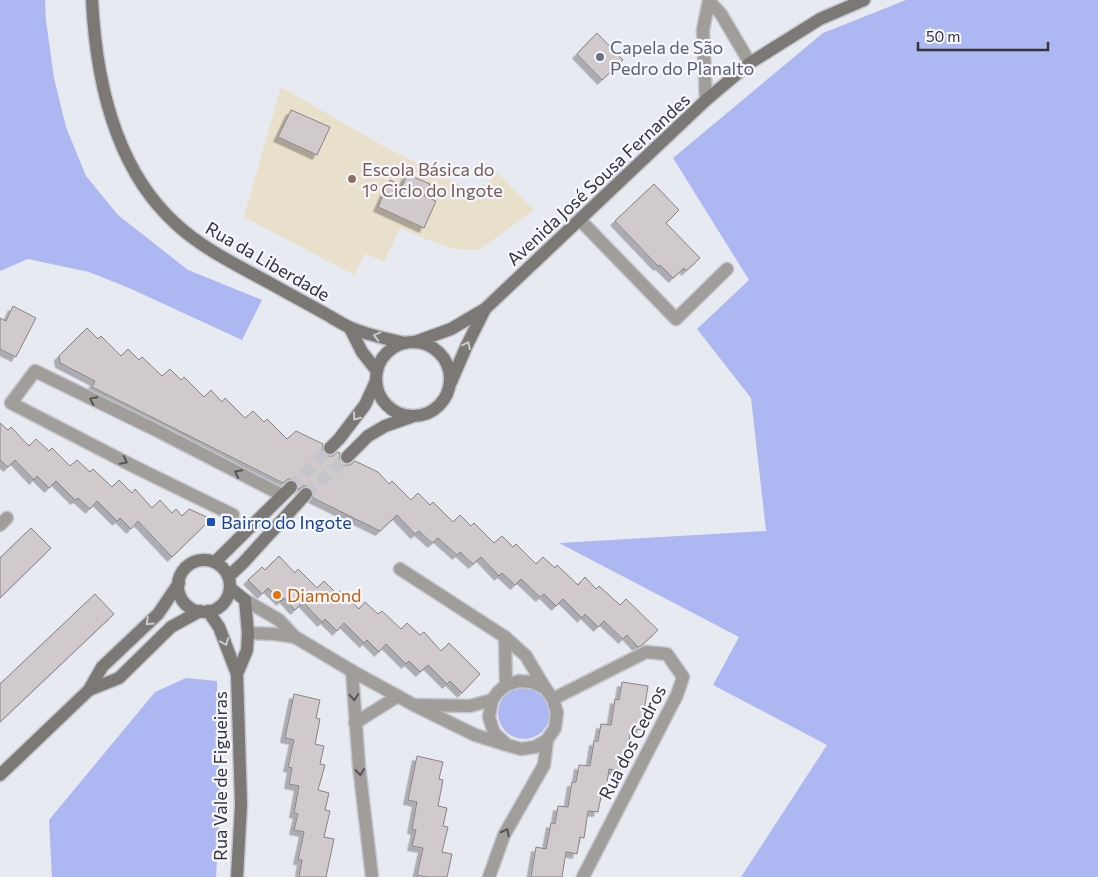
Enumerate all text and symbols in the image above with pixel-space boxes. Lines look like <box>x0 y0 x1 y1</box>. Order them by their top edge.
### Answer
scale bar <box>918 20 1048 52</box>
text: 50 m <box>926 27 960 45</box>
place label: Capela de São Pedro do Planalto <box>610 36 754 79</box>
marker: Capela de São Pedro do Planalto <box>594 51 606 63</box>
street label: Avenida José Sousa Fernandes <box>502 88 694 270</box>
place label: Escola Básica do 1º Ciclo do Ingote <box>362 158 503 201</box>
marker: Escola Básica do 1º Ciclo do Ingote <box>346 173 358 185</box>
street label: Rua da Liberdade <box>202 217 334 305</box>
one-way arrow <box>374 332 382 342</box>
one-way arrow <box>461 341 472 350</box>
one-way arrow <box>89 395 98 406</box>
one-way arrow <box>354 411 362 420</box>
one-way arrow <box>119 455 128 465</box>
one-way arrow <box>235 469 244 479</box>
place label: Bairro do Ingote <box>221 511 352 533</box>
marker: Bairro do Ingote <box>205 516 217 528</box>
place label: Diamond <box>287 584 361 606</box>
marker: Diamond <box>271 589 283 601</box>
one-way arrow <box>146 616 155 625</box>
one-way arrow <box>218 637 229 646</box>
street label: Rua dos Cedros <box>594 681 670 803</box>
street label: Rua Vale de Figueiras <box>209 691 231 861</box>
one-way arrow <box>348 693 359 701</box>
one-way arrow <box>354 768 365 776</box>
one-way arrow <box>500 828 510 837</box>

